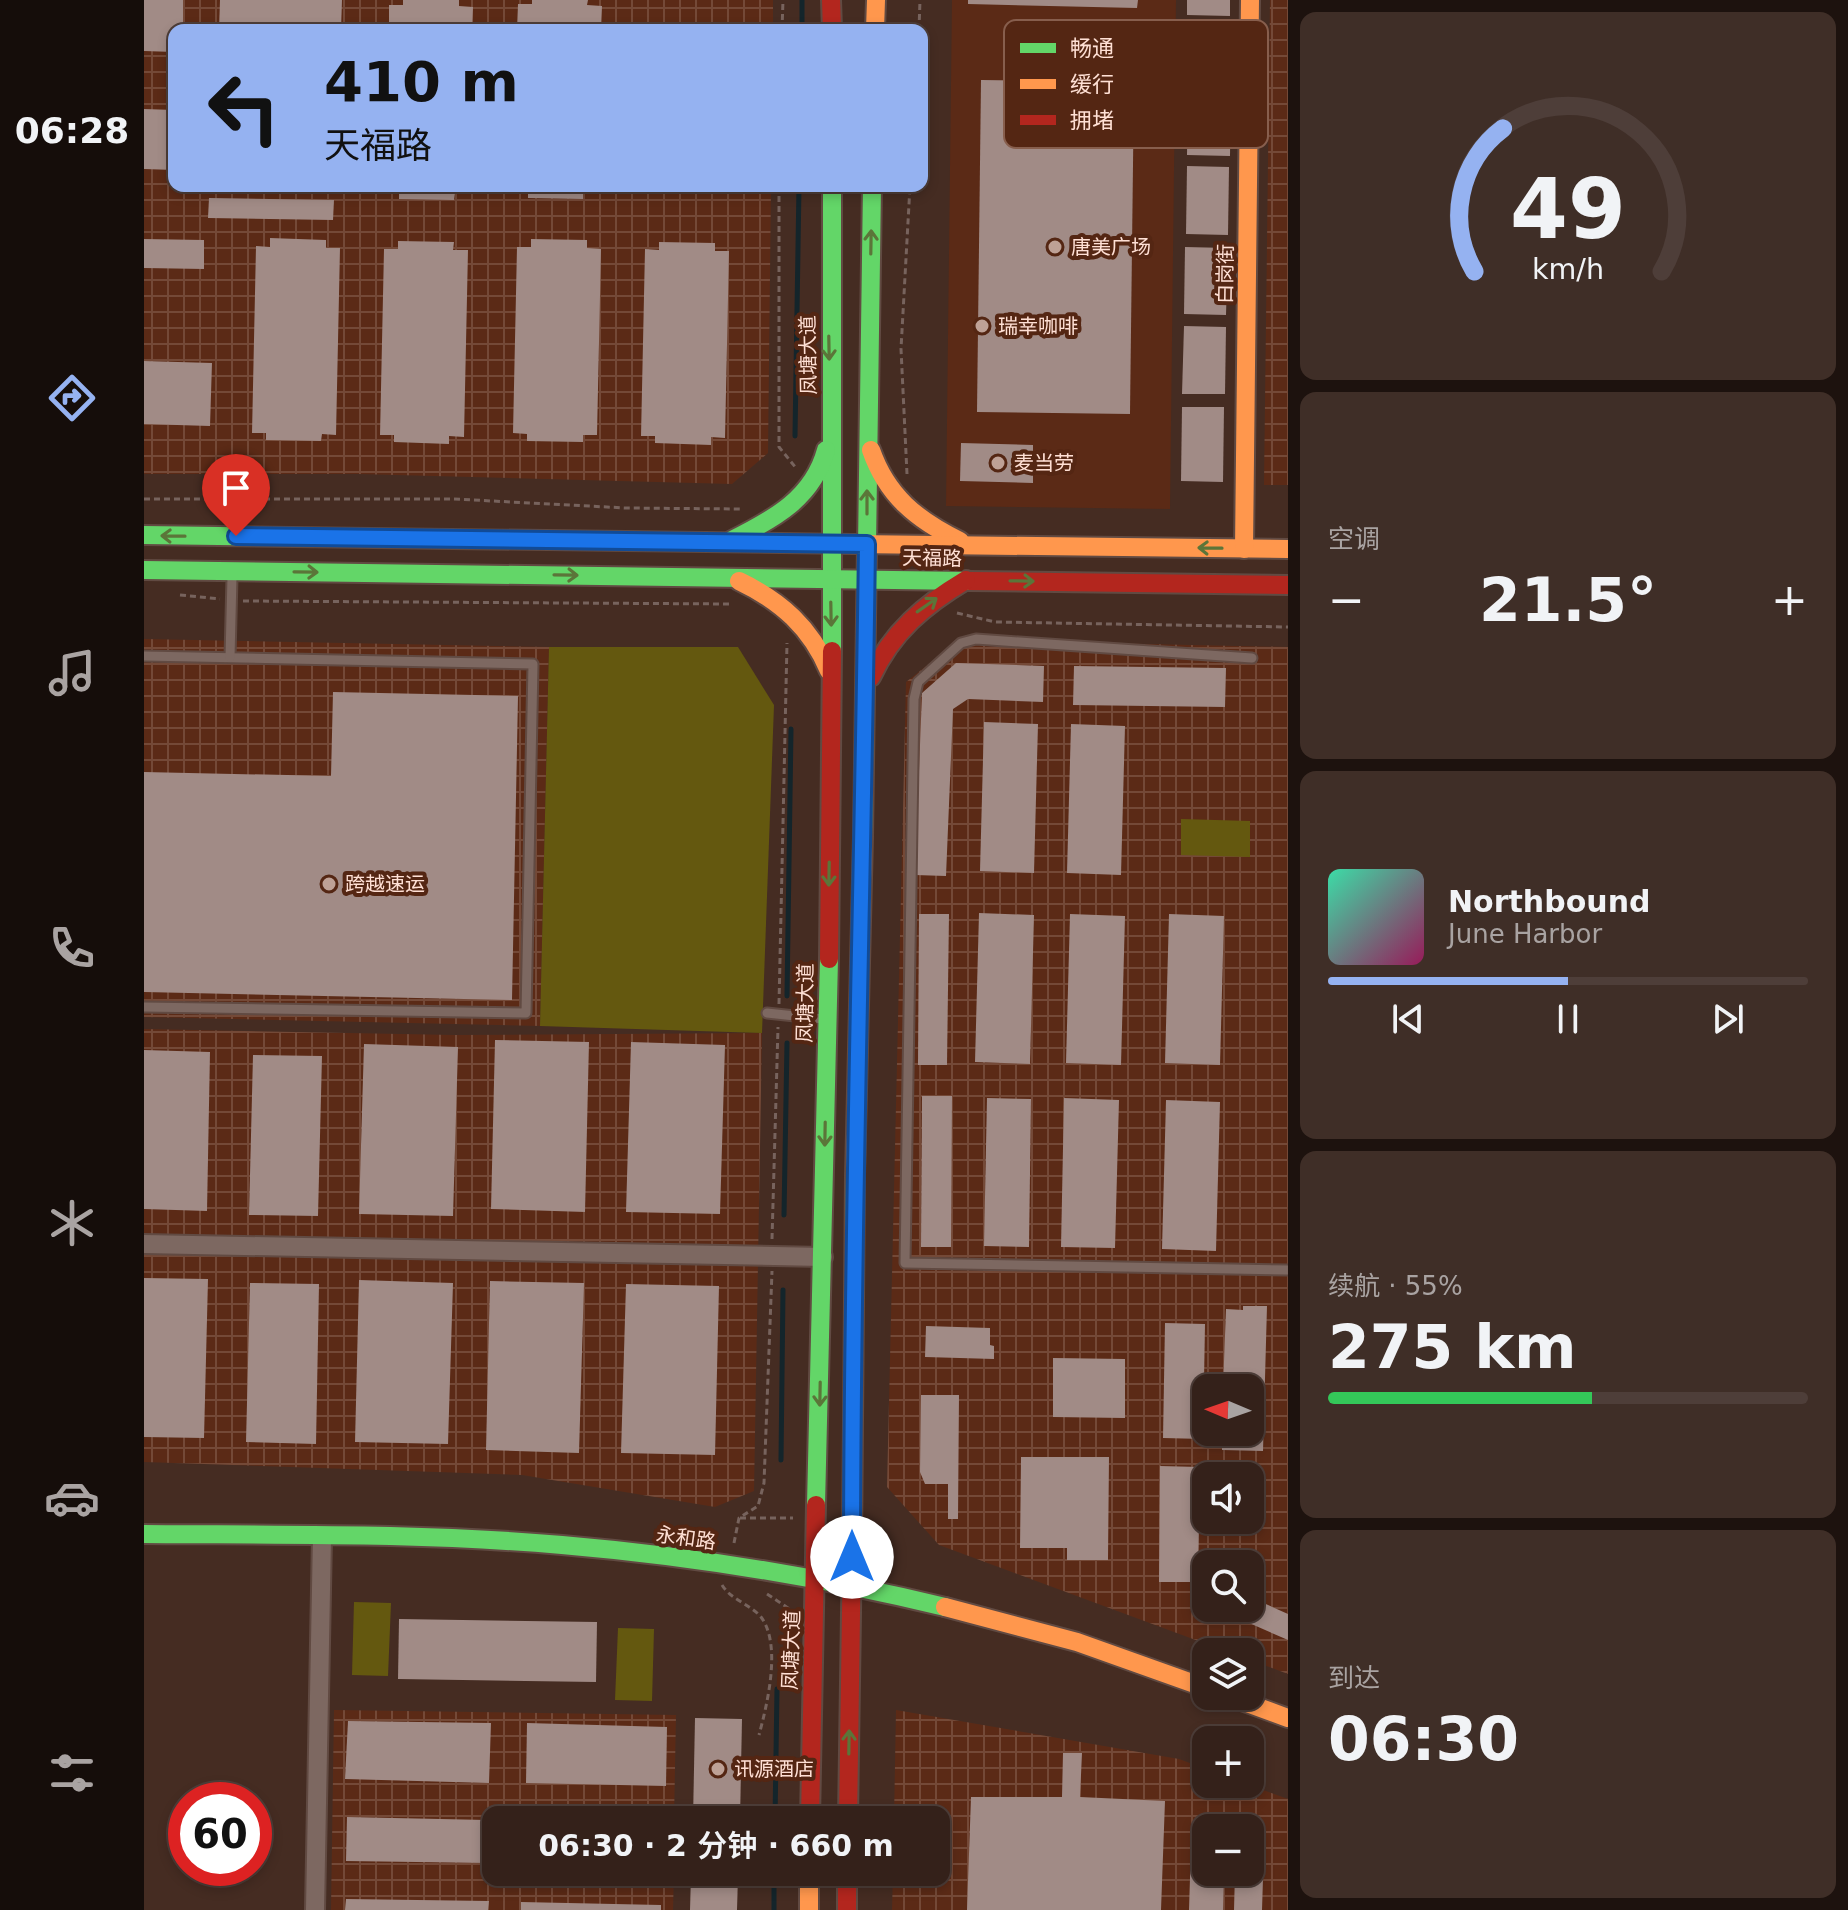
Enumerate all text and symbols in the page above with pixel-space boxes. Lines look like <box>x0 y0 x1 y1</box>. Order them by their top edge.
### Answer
legend <box>1004 20 1268 148</box>
text: 畅通 <box>1070 36 1114 61</box>
text: 410 m <box>324 49 519 114</box>
icon: left <box>192 56 296 160</box>
text: 缓行 <box>1070 72 1114 97</box>
text: 拥堵 <box>1070 108 1114 133</box>
text: 06:28 <box>15 110 129 151</box>
text: 天福路 <box>324 125 432 166</box>
text: 49 <box>1510 160 1626 257</box>
one-way arrow <box>863 229 879 256</box>
place label: 唐美广场 <box>1071 235 1151 259</box>
marker: 唐美广场 <box>1046 238 1064 256</box>
street label: 白岗街 <box>1212 244 1238 304</box>
text: km/h <box>1532 252 1604 286</box>
place label: 瑞幸咖啡 <box>998 314 1078 338</box>
street label: 凤塘大道 <box>795 315 821 395</box>
marker: 瑞幸咖啡 <box>973 317 991 335</box>
one-way arrow <box>821 334 837 361</box>
icon: directions <box>44 370 100 426</box>
place label: 麦当劳 <box>1014 451 1074 475</box>
pin <box>202 454 270 536</box>
marker: 麦当劳 <box>989 454 1007 472</box>
icon: arrive <box>214 466 258 510</box>
one-way arrow <box>859 489 875 516</box>
text: 空调 <box>1328 524 1380 554</box>
one-way arrow <box>160 528 187 543</box>
one-way arrow <box>1197 541 1224 556</box>
street label: 天福路 <box>902 545 962 571</box>
one-way arrow <box>292 564 319 580</box>
text: 21.5° <box>1479 565 1657 635</box>
one-way arrow <box>552 567 579 583</box>
one-way arrow <box>1008 573 1035 589</box>
text: − <box>1328 574 1365 625</box>
text: + <box>1771 574 1808 625</box>
one-way arrow <box>915 597 937 613</box>
one-way arrow <box>824 600 839 627</box>
icon: music <box>44 645 100 701</box>
one-way arrow <box>821 860 837 887</box>
place label: 跨越速运 <box>345 872 425 896</box>
marker: 跨越速运 <box>320 875 338 893</box>
text: Northbound <box>1448 884 1651 919</box>
text: June Harbor <box>1448 919 1602 949</box>
icon: phone <box>44 920 100 976</box>
street label: 凤塘大道 <box>792 963 818 1043</box>
icon: previous <box>1386 997 1430 1041</box>
icon: pause <box>1546 997 1590 1041</box>
icon: next <box>1706 997 1750 1041</box>
one-way arrow <box>818 1120 833 1147</box>
icon: climate <box>44 1195 100 1251</box>
text: 续航 · 55% <box>1328 1271 1463 1301</box>
text: 275 km <box>1328 1312 1577 1382</box>
north arrow <box>1192 1374 1264 1446</box>
map controls <box>1192 1374 1264 1886</box>
one-way arrow <box>812 1380 828 1407</box>
button: sound <box>1192 1462 1264 1534</box>
icon: car <box>44 1470 100 1526</box>
position arrow <box>810 1515 894 1599</box>
street label: 永和路 <box>655 1522 717 1554</box>
button: search <box>1192 1550 1264 1622</box>
street label: 凤塘大道 <box>778 1610 804 1690</box>
button: layers <box>1192 1638 1264 1710</box>
text: 到达 <box>1328 1663 1380 1693</box>
text: 06:30 <box>1328 1704 1519 1774</box>
button: + <box>1192 1726 1264 1798</box>
one-way arrow <box>841 1729 857 1756</box>
icon: filters <box>44 1745 100 1801</box>
place label: 讯源酒店 <box>734 1757 814 1781</box>
marker: 讯源酒店 <box>709 1760 727 1778</box>
speed limit sign: 60 <box>168 1782 272 1886</box>
button: − <box>1192 1814 1264 1886</box>
text: 06:30 · 2 分钟 · 660 m <box>538 1828 894 1863</box>

